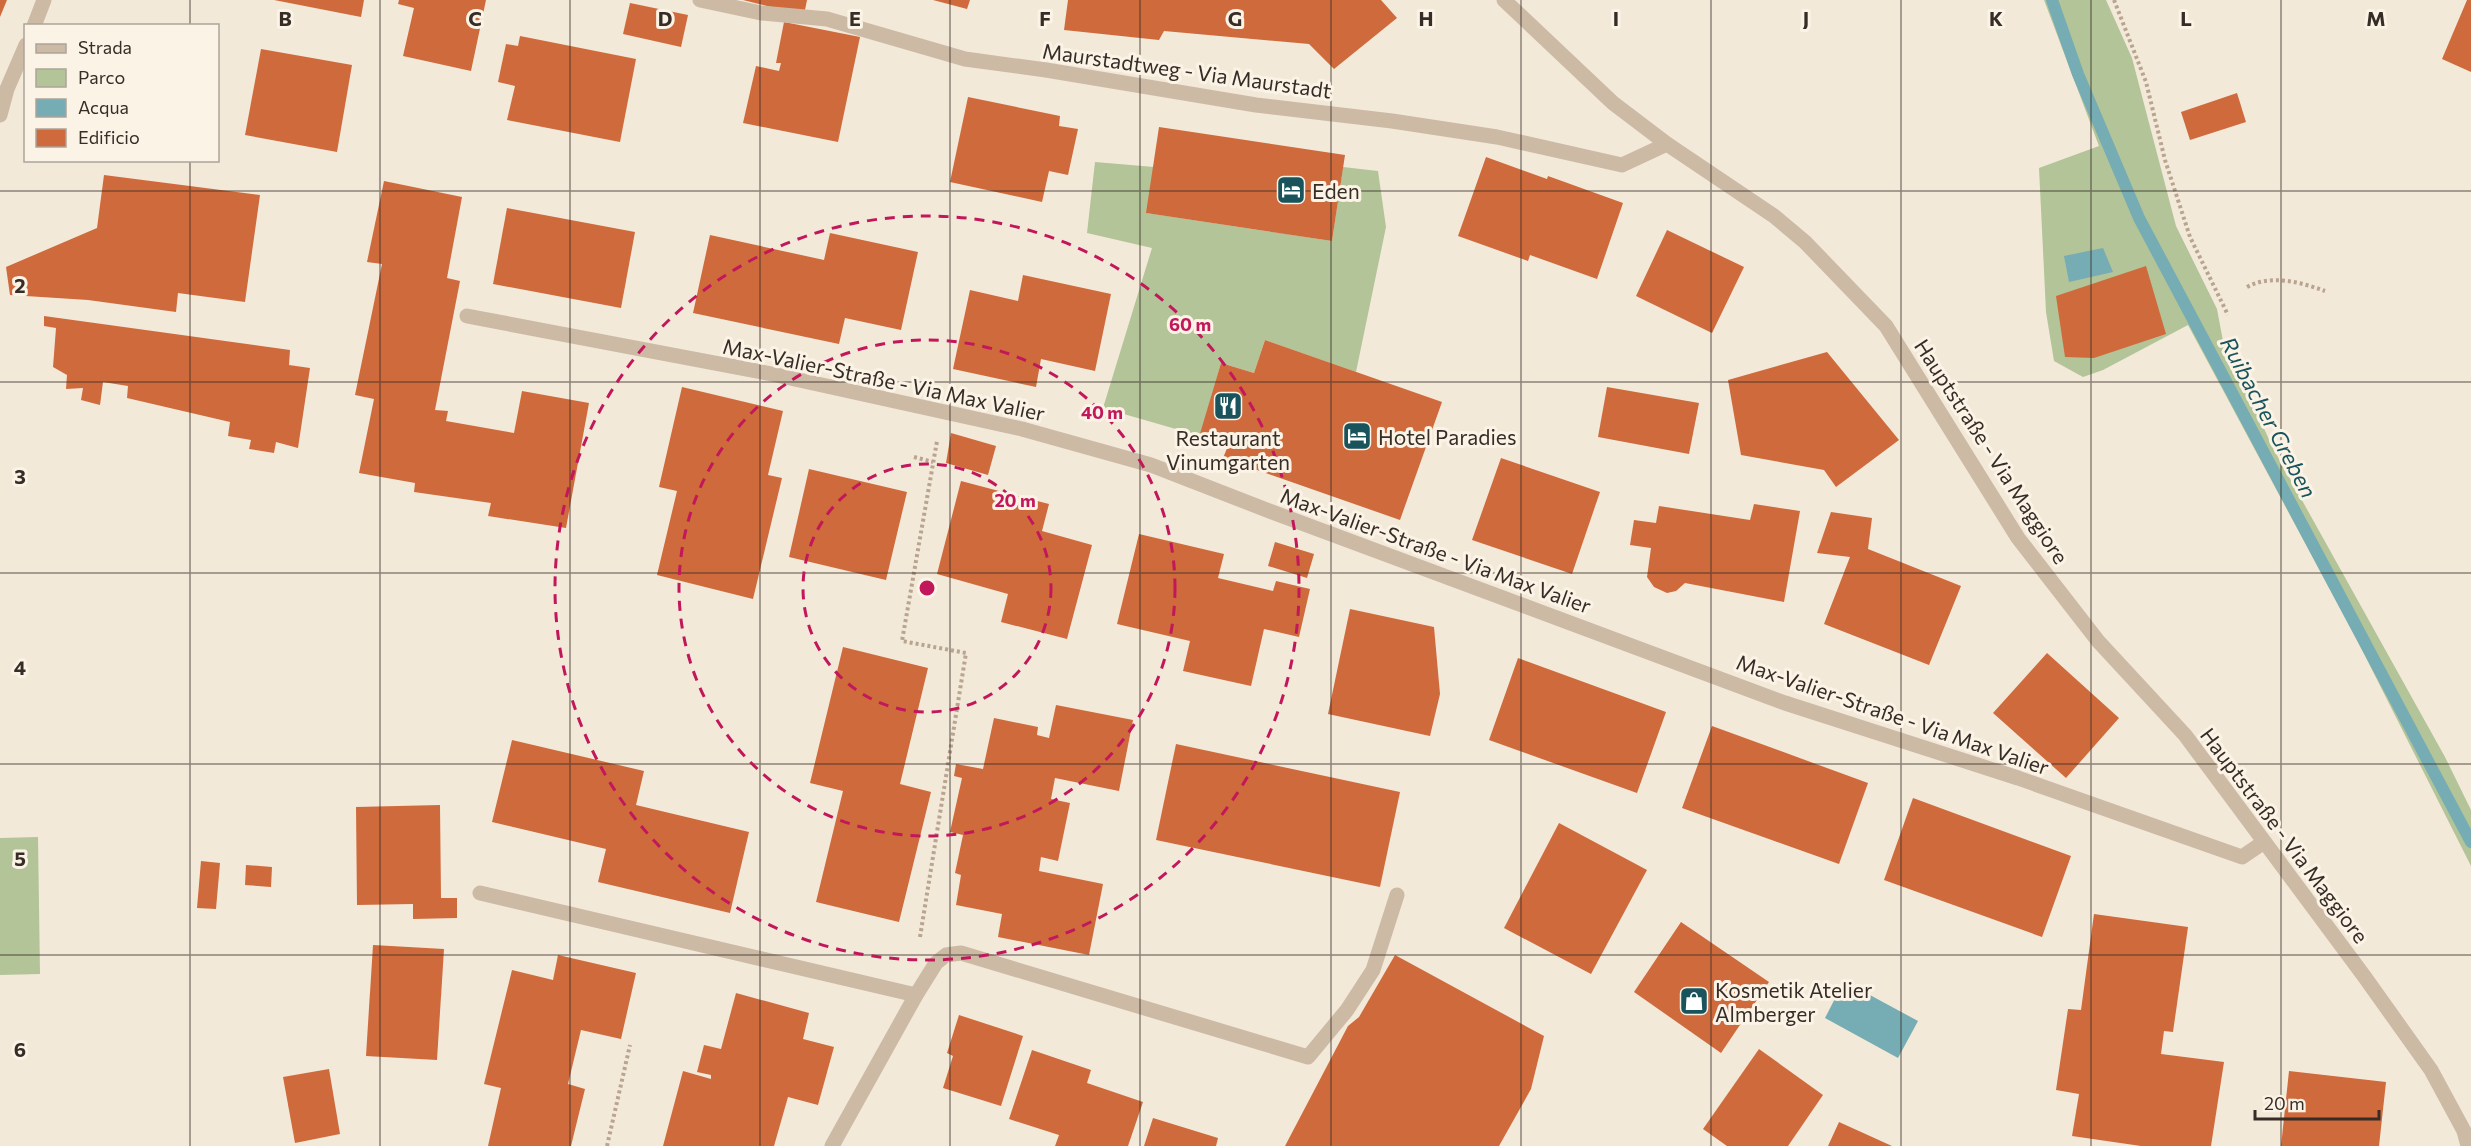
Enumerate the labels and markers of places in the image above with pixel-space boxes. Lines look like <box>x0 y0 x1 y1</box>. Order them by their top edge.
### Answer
hotel icon: Eden <box>1275 174 1307 206</box>
place label: Eden <box>1312 178 1360 203</box>
restaurant icon: Restaurant Vinumgarten <box>1212 390 1244 422</box>
hotel icon: Hotel Paradies <box>1341 420 1373 452</box>
place label: Hotel Paradies <box>1378 424 1517 449</box>
place label: Restaurant Vinumgarten <box>1166 425 1290 474</box>
centre of rings <box>917 578 937 598</box>
place label: Kosmetik Atelier Almberger <box>1715 977 1872 1026</box>
shop icon: Kosmetik Atelier Almberger <box>1678 985 1710 1017</box>

